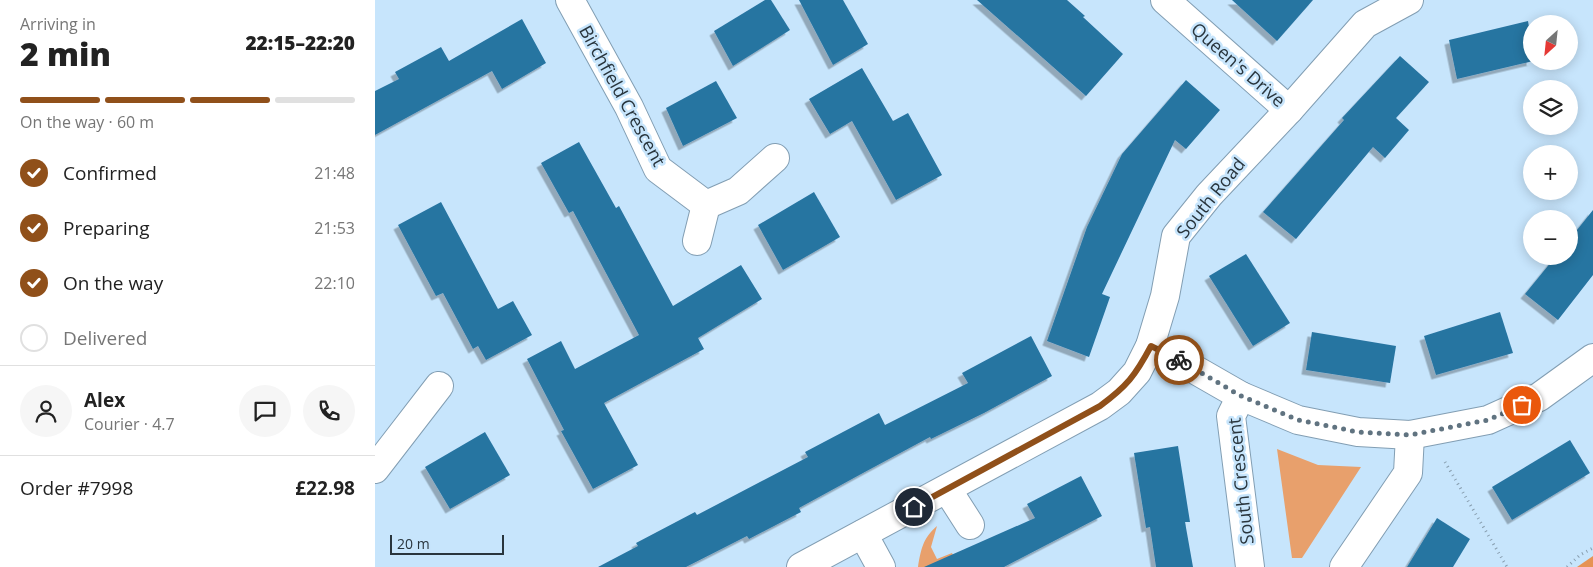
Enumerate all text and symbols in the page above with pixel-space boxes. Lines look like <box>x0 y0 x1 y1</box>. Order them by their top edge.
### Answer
text: Arriving in <box>20 13 96 35</box>
north arrow <box>1523 15 1577 70</box>
map controls <box>1523 15 1578 265</box>
street label: Queen's Drive <box>1186 17 1291 112</box>
street label: Birchfield Crescent <box>574 21 672 170</box>
text: 22:15–22:20 <box>245 30 355 56</box>
text: 2 min <box>20 32 111 75</box>
button: layers <box>1523 80 1578 135</box>
text: On the way · 60 m <box>20 111 154 133</box>
button: + <box>1523 145 1578 200</box>
street label: South Road <box>1170 152 1250 243</box>
icon: check <box>20 159 48 187</box>
text: Confirmed <box>63 160 157 186</box>
text: 21:48 <box>314 162 355 184</box>
button: − <box>1523 210 1578 265</box>
icon: check <box>20 214 48 242</box>
text: Preparing <box>63 215 150 241</box>
text: 21:53 <box>314 217 355 239</box>
icon: check <box>20 269 48 297</box>
text: On the way <box>63 270 163 296</box>
text: 22:10 <box>314 272 355 294</box>
text: Delivered <box>63 325 147 351</box>
courier <box>1154 335 1204 385</box>
icon: bike <box>1165 346 1193 374</box>
pin <box>1501 384 1543 426</box>
button: person <box>20 385 72 437</box>
button: chat <box>239 385 291 437</box>
button: phone <box>303 385 355 437</box>
text: Alex <box>84 387 125 413</box>
icon: bag <box>1508 391 1536 419</box>
text: Courier · 4.7 <box>84 413 175 435</box>
street label: South Crescent <box>1221 416 1259 546</box>
text: Order #7998 <box>20 475 133 501</box>
text: £22.98 <box>295 475 355 501</box>
pin <box>893 486 935 528</box>
icon: home <box>900 493 928 521</box>
scale bar <box>390 532 504 555</box>
text: 20 m <box>397 534 430 553</box>

